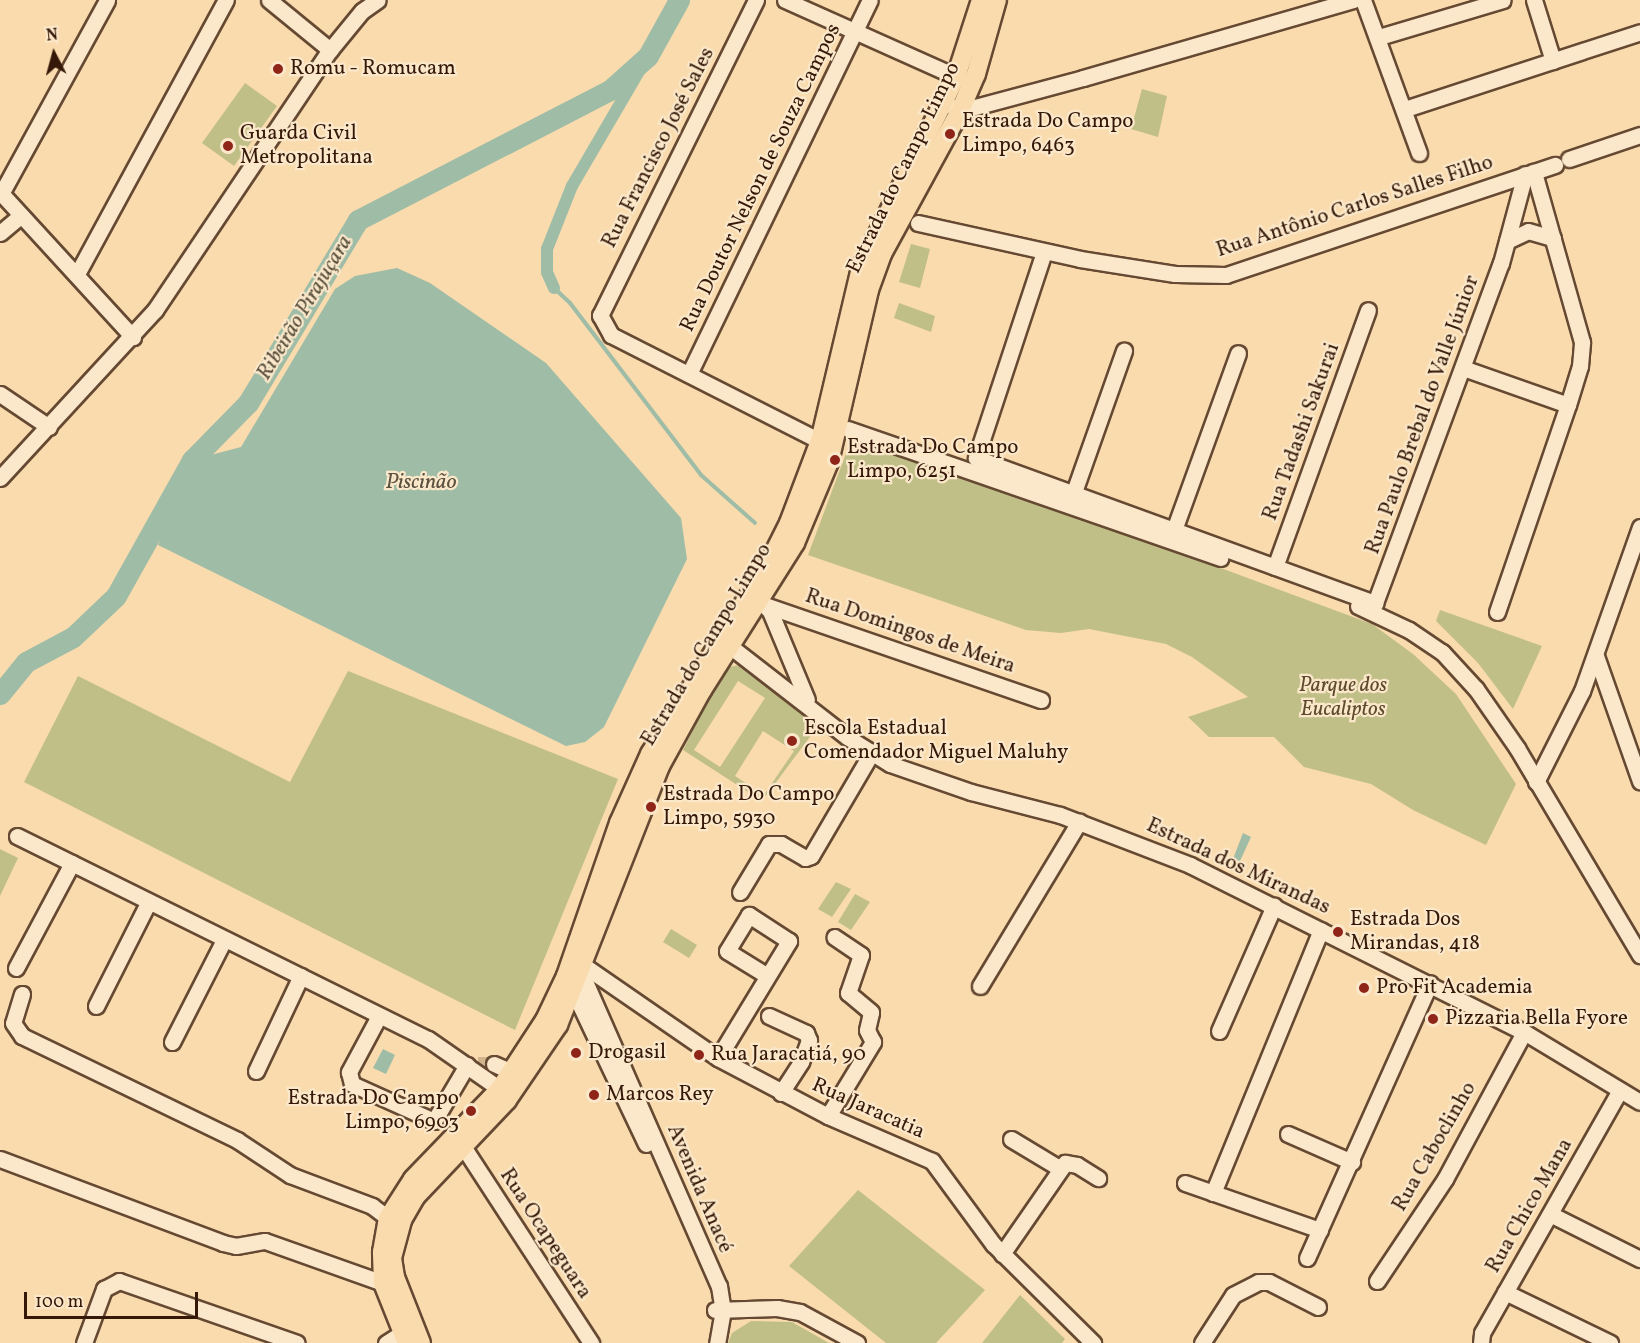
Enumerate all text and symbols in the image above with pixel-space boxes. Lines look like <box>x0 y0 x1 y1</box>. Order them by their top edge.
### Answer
street label: Rua Doutor Nelson de Souza Campos <box>675 20 847 336</box>
north arrow <box>24 24 84 84</box>
text: N <box>45 25 59 48</box>
street label: Rua Francisco José Sales <box>597 43 721 253</box>
place label: Romu - Romucam <box>290 56 457 82</box>
street label: Estrada do Campo Limpo <box>842 58 966 278</box>
marker: Romu - Romucam <box>271 62 285 76</box>
place label: Estrada Do Campo Limpo, 6463 <box>962 109 1133 159</box>
place label: Guarda Civil Metropolitana <box>240 121 373 171</box>
marker: Estrada Do Campo Limpo, 6463 <box>943 127 957 141</box>
marker: Guarda Civil Metropolitana <box>221 139 235 153</box>
street label: Rua Antônio Carlos Salles Filho <box>1213 150 1497 264</box>
water label: Ribeirão Pirajuçara <box>251 231 359 385</box>
street label: Rua Paulo Brebal do Valle Júnior <box>1361 272 1485 558</box>
street label: Rua Tadashi Sakurai <box>1258 340 1346 524</box>
place label: Estrada Do Campo Limpo, 6251 <box>847 435 1018 485</box>
marker: Estrada Do Campo Limpo, 6251 <box>828 453 842 467</box>
water label: Piscinão <box>385 470 457 496</box>
street label: Estrada do Campo Limpo <box>636 539 778 751</box>
street label: Rua Domingos de Meira <box>802 584 1018 680</box>
park label: Parque dos Eucaliptos <box>1299 673 1387 723</box>
place label: Escola Estadual Comendador Miguel Maluhy <box>804 716 1068 766</box>
marker: Escola Estadual Comendador Miguel Maluhy <box>785 734 799 748</box>
place label: Estrada Do Campo Limpo, 5930 <box>663 782 834 832</box>
marker: Estrada Do Campo Limpo, 5930 <box>644 800 658 814</box>
street label: Estrada dos Mirandas <box>1142 813 1334 921</box>
place label: Estrada Dos Mirandas, 418 <box>1350 907 1480 957</box>
marker: Estrada Dos Mirandas, 418 <box>1331 925 1345 939</box>
place label: Pro Fit Academia <box>1376 975 1533 1001</box>
marker: Pro Fit Academia <box>1357 981 1371 995</box>
place label: Pizzaria Bella Fyore <box>1445 1006 1628 1032</box>
marker: Pizzaria Bella Fyore <box>1426 1012 1440 1026</box>
place label: Drogasil <box>588 1040 666 1066</box>
place label: Rua Jaracatiá, 90 <box>711 1042 866 1068</box>
marker: Drogasil <box>569 1046 583 1060</box>
marker: Rua Jaracatiá, 90 <box>692 1048 706 1062</box>
street label: Rua Jaracatia <box>808 1073 928 1145</box>
street label: Rua Caboclinho <box>1388 1078 1482 1216</box>
place label: Marcos Rey <box>606 1082 714 1108</box>
place label: Estrada Do Campo Limpo, 6903 <box>288 1086 459 1136</box>
marker: Marcos Rey <box>587 1088 601 1102</box>
marker: Estrada Do Campo Limpo, 6903 <box>464 1104 478 1118</box>
street label: Avenida Anacé <box>661 1121 737 1257</box>
street label: Rua Chico Mana <box>1481 1134 1579 1278</box>
street label: Rua Ocapeguara <box>493 1164 597 1304</box>
scale bar <box>27 1280 201 1318</box>
text: 100 m <box>35 1290 84 1315</box>

